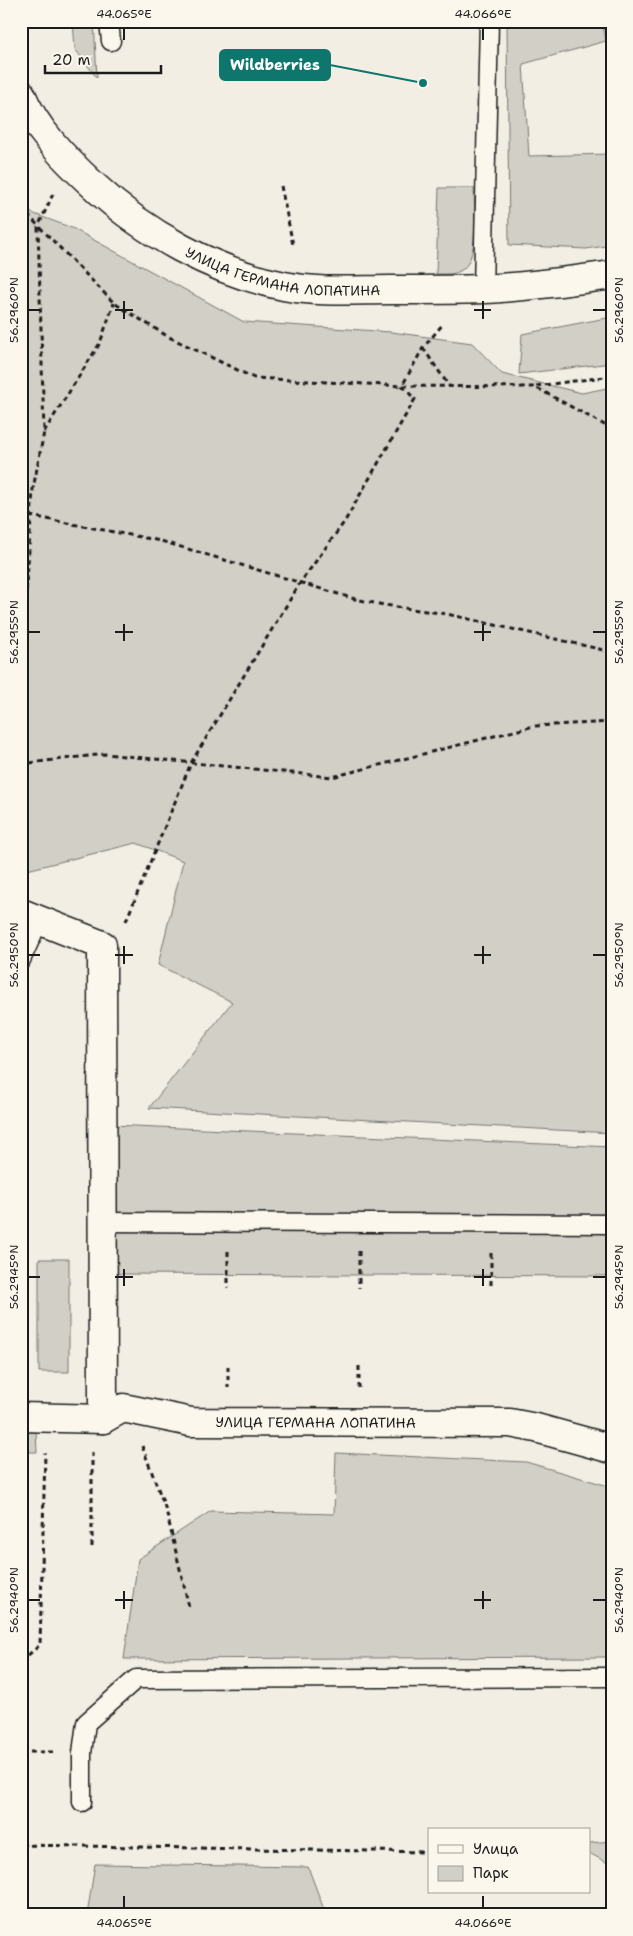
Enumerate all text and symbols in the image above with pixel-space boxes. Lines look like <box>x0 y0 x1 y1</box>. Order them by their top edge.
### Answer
text: 44.065°E <box>96 6 152 22</box>
text: 44.066°E <box>455 6 511 22</box>
scale bar <box>45 42 161 74</box>
text: 20 m <box>52 50 91 70</box>
callout: Wildberries <box>220 50 330 80</box>
text: Wildberries <box>230 55 320 75</box>
street label: УЛИЦА ГЕРМАНА ЛОПАТИНА <box>183 243 380 300</box>
text: 56.2960°N <box>6 277 22 343</box>
text: 56.2960°N <box>611 277 627 343</box>
text: 56.2955°N <box>6 600 22 664</box>
text: 56.2955°N <box>611 600 627 664</box>
text: 56.2950°N <box>6 922 22 988</box>
text: 56.2950°N <box>611 922 627 988</box>
text: 56.2945°N <box>6 1245 22 1309</box>
text: 56.2945°N <box>611 1245 627 1309</box>
street label: УЛИЦА ГЕРМАНА ЛОПАТИНА <box>216 1413 416 1432</box>
text: 56.2940°N <box>6 1567 22 1633</box>
text: 56.2940°N <box>611 1567 627 1633</box>
legend <box>428 1828 590 1894</box>
text: Улица <box>473 1839 519 1859</box>
text: Парк <box>473 1863 509 1883</box>
text: 44.065°E <box>96 1915 152 1931</box>
text: 44.066°E <box>455 1915 511 1931</box>

